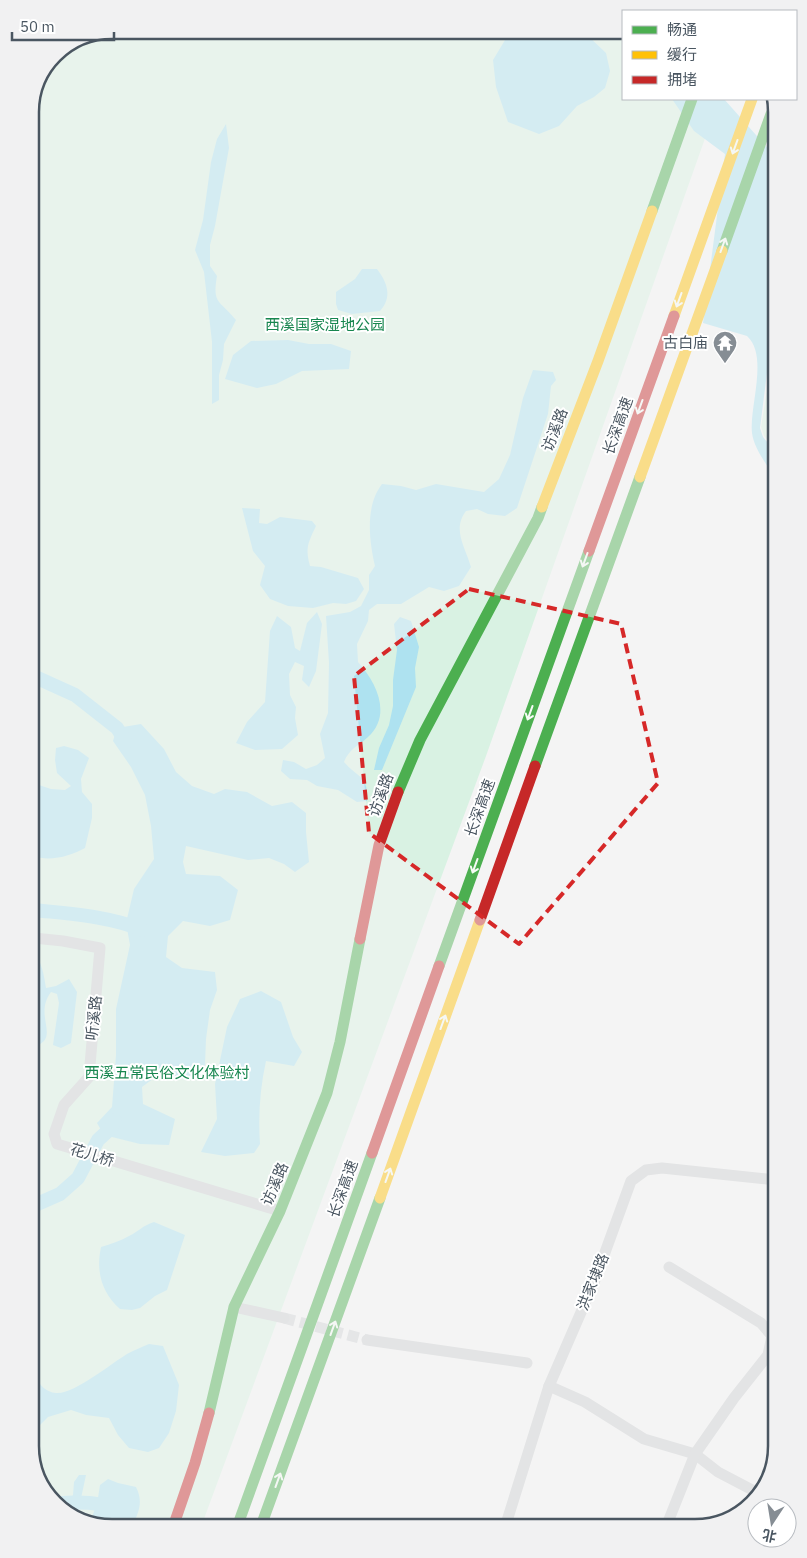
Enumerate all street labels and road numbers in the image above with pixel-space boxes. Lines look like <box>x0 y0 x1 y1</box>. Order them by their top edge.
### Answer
street label: 长深高速 <box>598 394 637 457</box>
street label: 访溪路 <box>538 405 571 454</box>
street label: 访溪路 <box>364 770 397 819</box>
street label: 长深高速 <box>460 776 499 839</box>
street label: 听溪路 <box>82 995 105 1041</box>
street label: 花儿桥 <box>68 1139 116 1170</box>
street label: 长深高速 <box>323 1157 362 1220</box>
street label: 访溪路 <box>257 1159 292 1208</box>
street label: 洪家埭路 <box>572 1250 613 1313</box>

